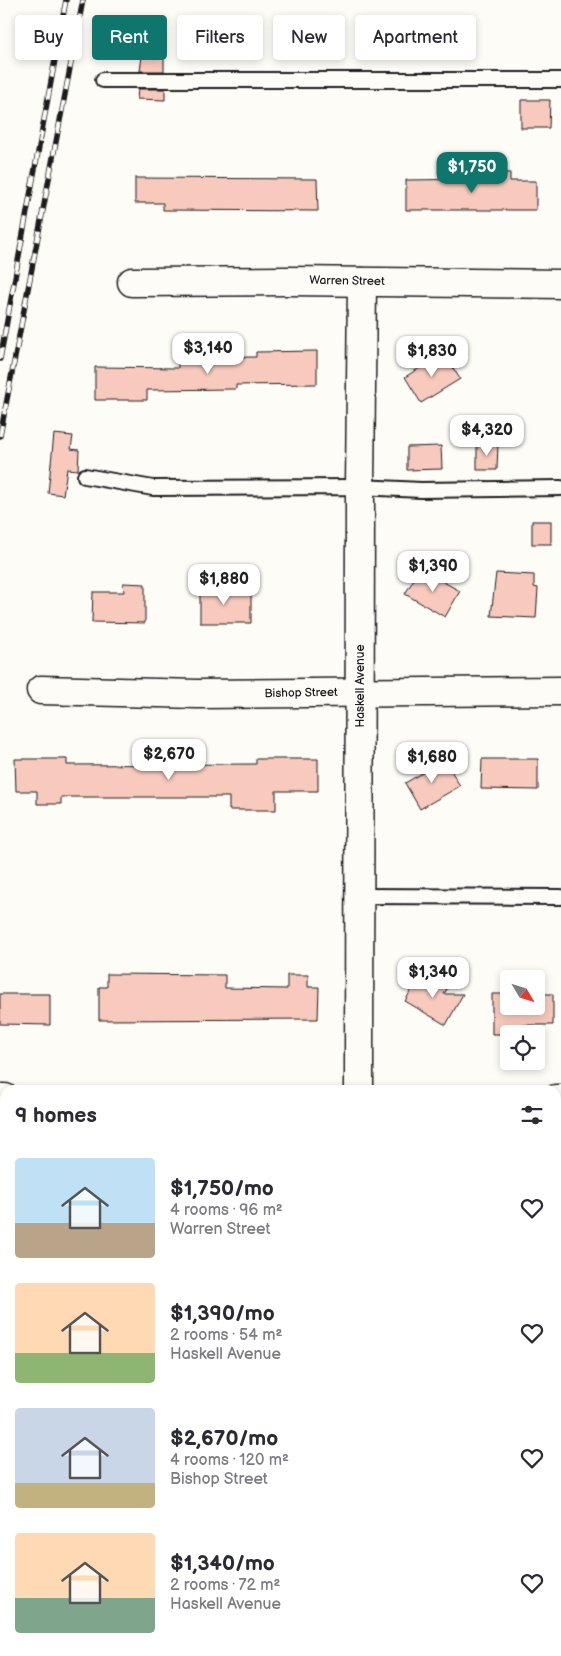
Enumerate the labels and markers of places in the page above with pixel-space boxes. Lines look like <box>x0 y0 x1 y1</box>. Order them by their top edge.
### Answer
pin: $1,750 <box>431 152 513 194</box>
pin: $3,140 <box>167 332 249 375</box>
pin: $1,830 <box>391 336 473 378</box>
pin: $4,320 <box>446 414 528 457</box>
pin: $1,390 <box>392 550 474 593</box>
pin: $1,880 <box>183 564 265 606</box>
pin: $2,670 <box>128 738 210 781</box>
pin: $1,680 <box>391 742 473 784</box>
pin: $1,340 <box>392 956 474 999</box>

